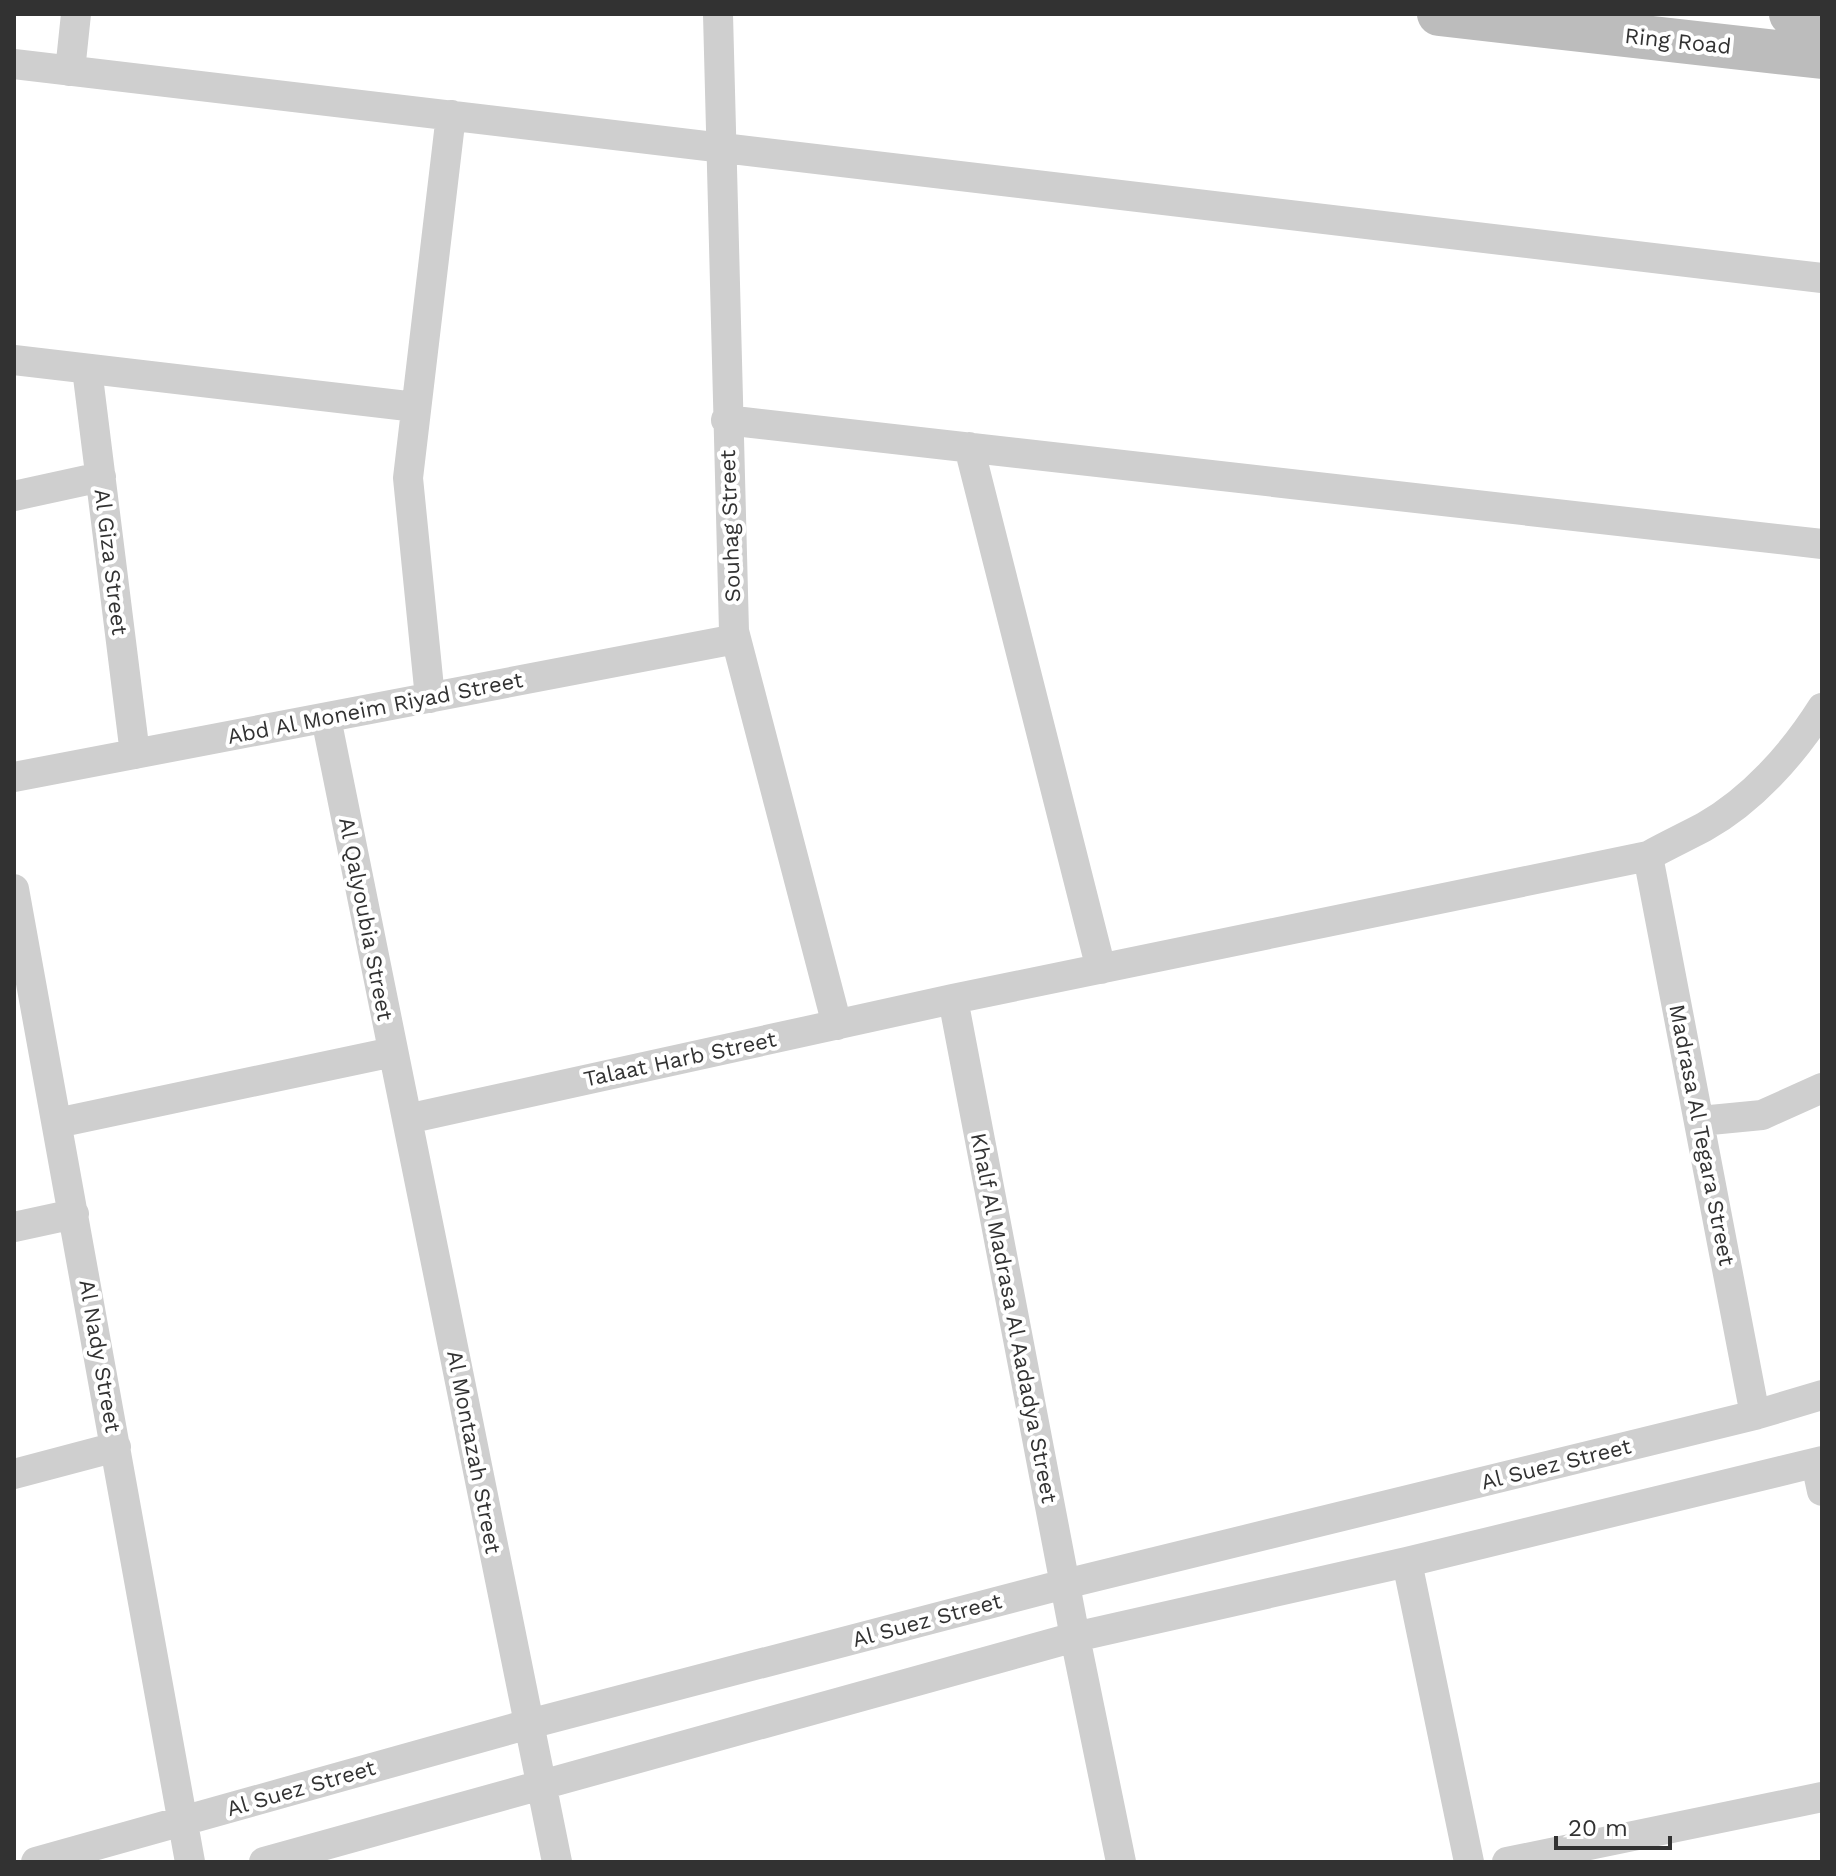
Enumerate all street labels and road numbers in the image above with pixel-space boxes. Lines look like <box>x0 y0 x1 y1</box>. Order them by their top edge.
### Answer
street label: Ring Road <box>1624 23 1732 59</box>
street label: Souhag Street <box>715 449 745 603</box>
street label: Al Giza Street <box>90 487 132 637</box>
street label: Abd Al Moneim Riyad Street <box>225 667 525 749</box>
street label: Al Qalyoubia Street <box>334 815 398 1023</box>
street label: Madrasa Al Tegara Street <box>1664 1002 1740 1268</box>
street label: Talaat Harb Street <box>581 1026 779 1092</box>
street label: Khalf Al Madrasa Al Aadadya Street <box>966 1131 1062 1505</box>
street label: Al Nady Street <box>74 1278 126 1434</box>
street label: Al Montazah Street <box>442 1348 506 1556</box>
street label: Al Suez Street <box>1478 1433 1634 1495</box>
street label: Al Suez Street <box>850 1588 1004 1652</box>
street label: Al Suez Street <box>224 1755 378 1821</box>

